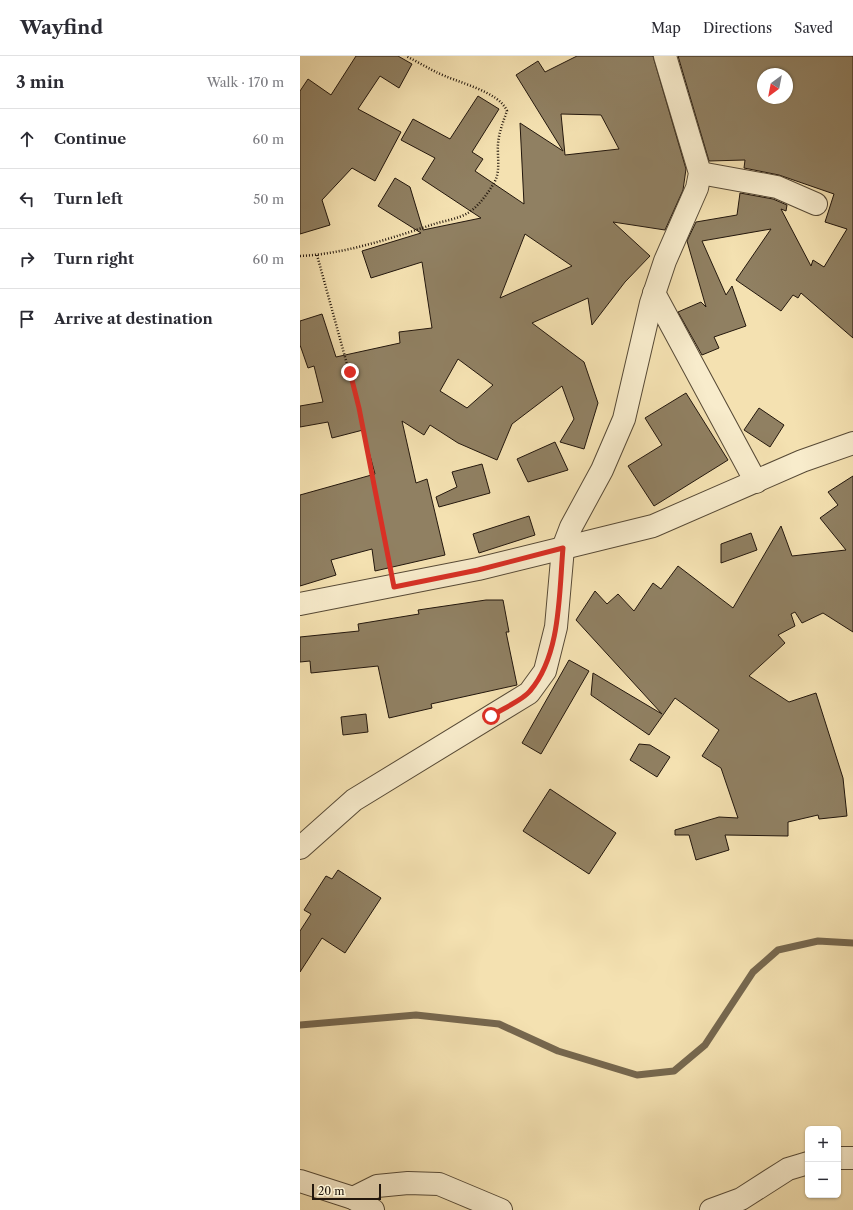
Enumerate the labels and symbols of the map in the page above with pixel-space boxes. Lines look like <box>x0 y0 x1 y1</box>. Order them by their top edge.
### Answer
north arrow <box>757 68 793 104</box>
route end <box>341 363 359 381</box>
route start <box>482 707 500 725</box>
scale bar <box>312 1182 381 1201</box>

